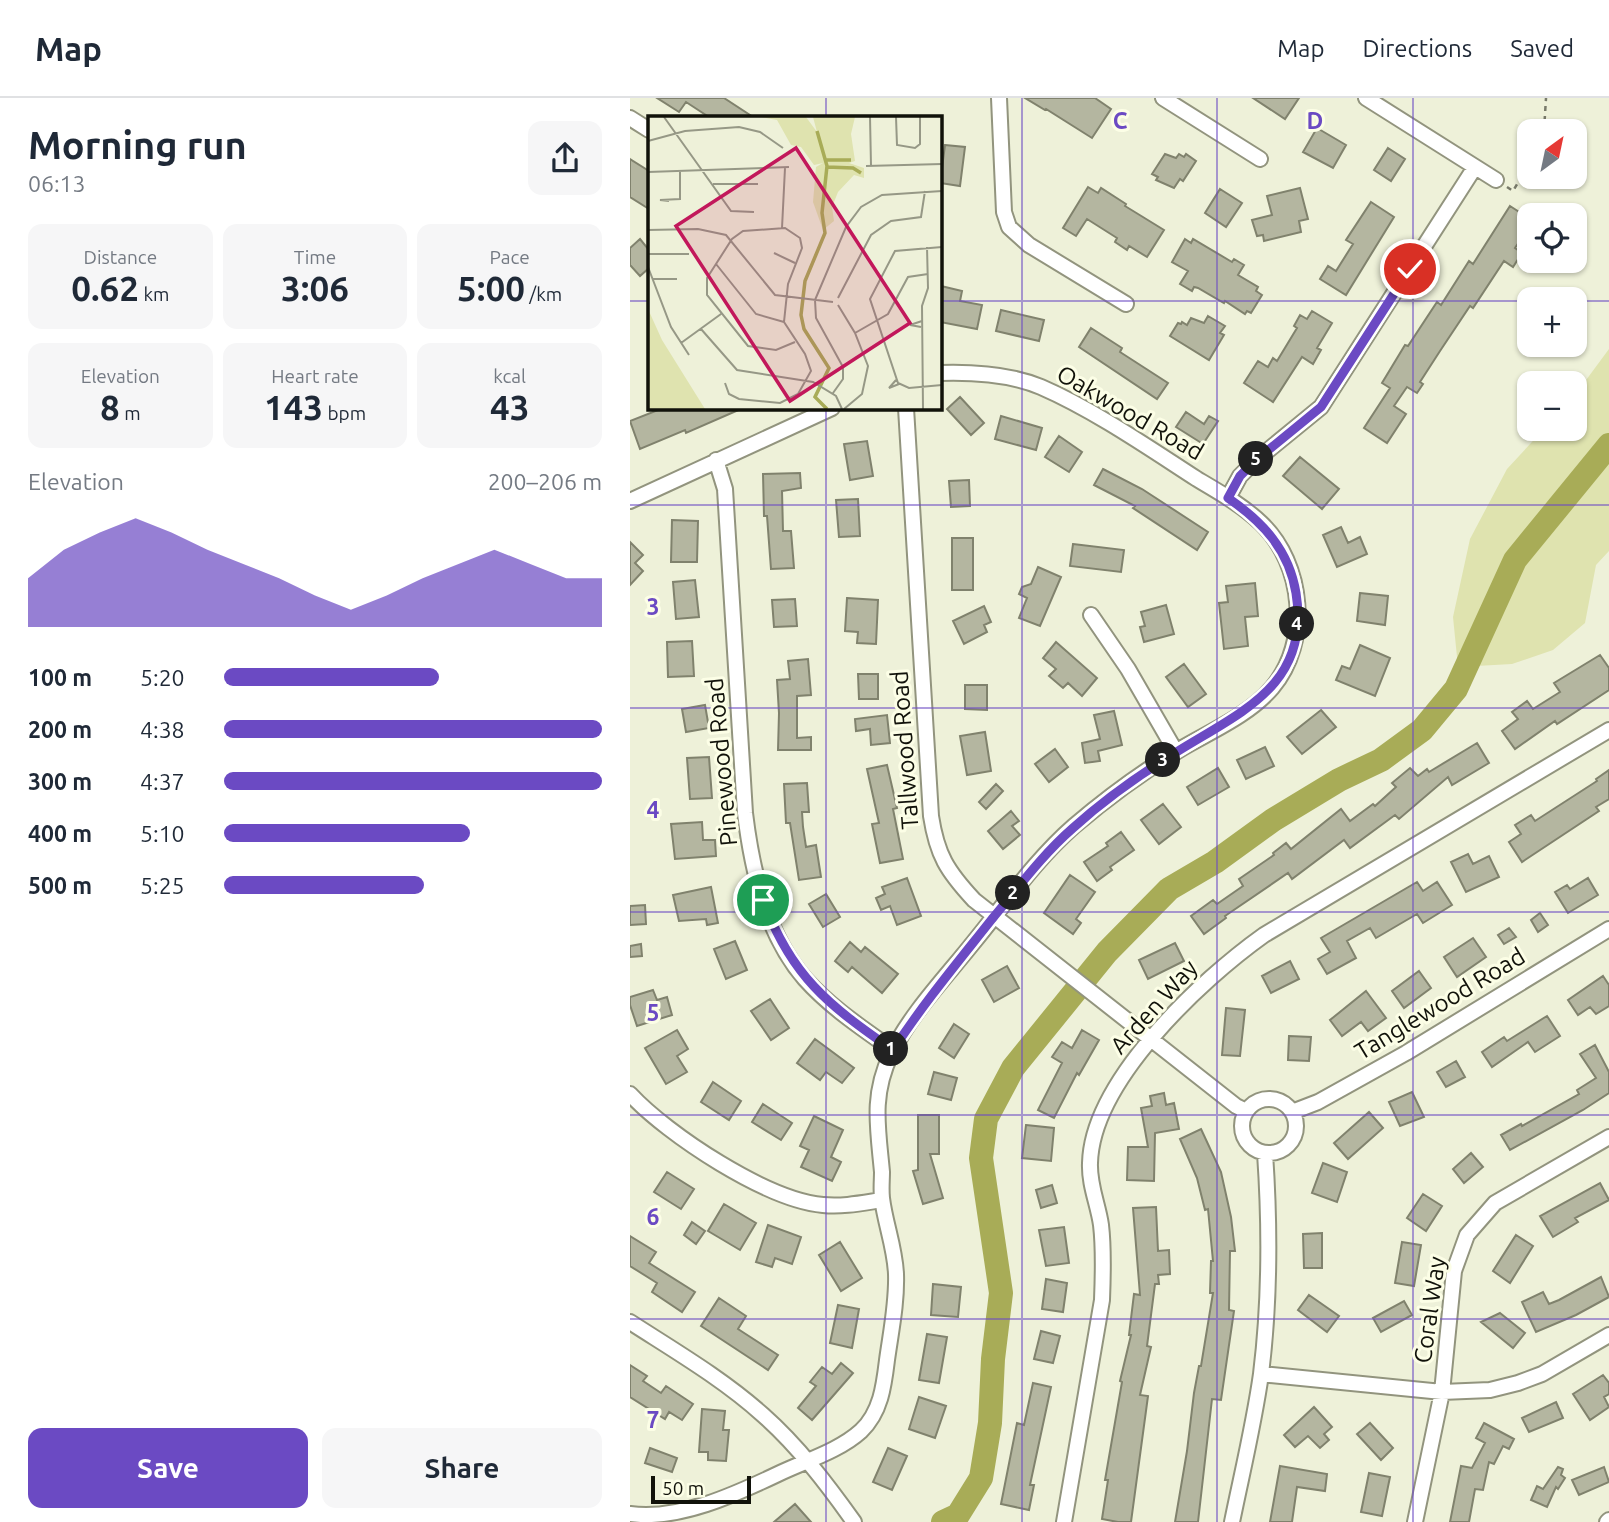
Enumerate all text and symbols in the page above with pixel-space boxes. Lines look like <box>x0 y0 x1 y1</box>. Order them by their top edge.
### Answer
text: Map <box>35 30 102 67</box>
text: Map <box>1277 35 1324 62</box>
text: Directions <box>1362 35 1472 62</box>
text: Saved <box>1510 35 1574 62</box>
text: C <box>1113 108 1128 133</box>
text: D <box>1307 108 1323 133</box>
inset map <box>648 116 942 410</box>
north arrow <box>1517 119 1587 189</box>
map controls <box>1517 119 1587 441</box>
button: share <box>528 121 602 195</box>
text: Morning run <box>28 124 247 166</box>
text: 06:13 <box>28 171 86 196</box>
button: locate <box>1517 203 1587 273</box>
pin <box>1380 239 1440 299</box>
text: Distance <box>84 246 157 268</box>
text: Time <box>294 246 336 268</box>
text: Pace <box>490 246 530 268</box>
icon: check <box>1391 250 1429 288</box>
text: 0.62 <box>71 268 139 308</box>
text: 3:06 <box>281 268 349 308</box>
text: 5:00 <box>457 268 525 308</box>
text: km <box>139 283 169 305</box>
text: /km <box>525 283 562 305</box>
button: + <box>1517 287 1587 357</box>
street label: Oakwood Road <box>1052 360 1208 465</box>
text: Elevation <box>81 365 160 387</box>
text: Heart rate <box>271 365 359 387</box>
text: kcal <box>493 365 526 387</box>
button: − <box>1517 371 1587 441</box>
text: 8 <box>100 387 120 427</box>
text: 143 <box>264 387 323 427</box>
text: 43 <box>490 387 529 427</box>
text: m <box>120 402 141 424</box>
text: bpm <box>323 402 366 424</box>
pin: 5 <box>1238 442 1274 476</box>
text: 5 <box>1250 447 1261 469</box>
text: Elevation <box>28 469 124 494</box>
text: 200–206 m <box>488 469 602 494</box>
text: 3 <box>647 594 659 619</box>
pin: 4 <box>1280 606 1314 642</box>
text: 4 <box>1291 612 1302 634</box>
text: 100 m <box>28 665 92 690</box>
text: 5:20 <box>140 665 185 690</box>
street label: Tallwood Road <box>885 670 924 830</box>
street label: Pinewood Road <box>701 677 742 847</box>
text: 200 m <box>28 717 92 742</box>
text: 4:38 <box>140 717 185 742</box>
pin: 3 <box>1146 742 1180 778</box>
text: 3 <box>1157 748 1168 770</box>
text: 300 m <box>28 769 92 794</box>
text: 4:37 <box>140 769 185 794</box>
text: 4 <box>647 797 660 822</box>
text: 400 m <box>28 821 92 846</box>
text: 5:10 <box>140 821 185 846</box>
pin <box>733 870 793 930</box>
text: 500 m <box>28 873 92 898</box>
text: 5:25 <box>140 873 185 898</box>
pin: 2 <box>996 876 1030 910</box>
icon: arrive <box>744 881 782 919</box>
text: 2 <box>1007 881 1018 903</box>
street label: Tanglewood Road <box>1350 942 1530 1065</box>
street label: Arden Way <box>1105 954 1203 1059</box>
text: 5 <box>647 1000 659 1025</box>
pin: 1 <box>874 1032 908 1066</box>
text: 1 <box>885 1037 896 1059</box>
text: 6 <box>647 1204 660 1229</box>
street label: Coral Way <box>1409 1254 1450 1365</box>
text: 7 <box>647 1407 659 1432</box>
button: Save <box>28 1428 308 1508</box>
button: Share <box>322 1428 602 1508</box>
scale bar <box>651 1473 751 1505</box>
text: 50 m <box>662 1477 704 1499</box>

